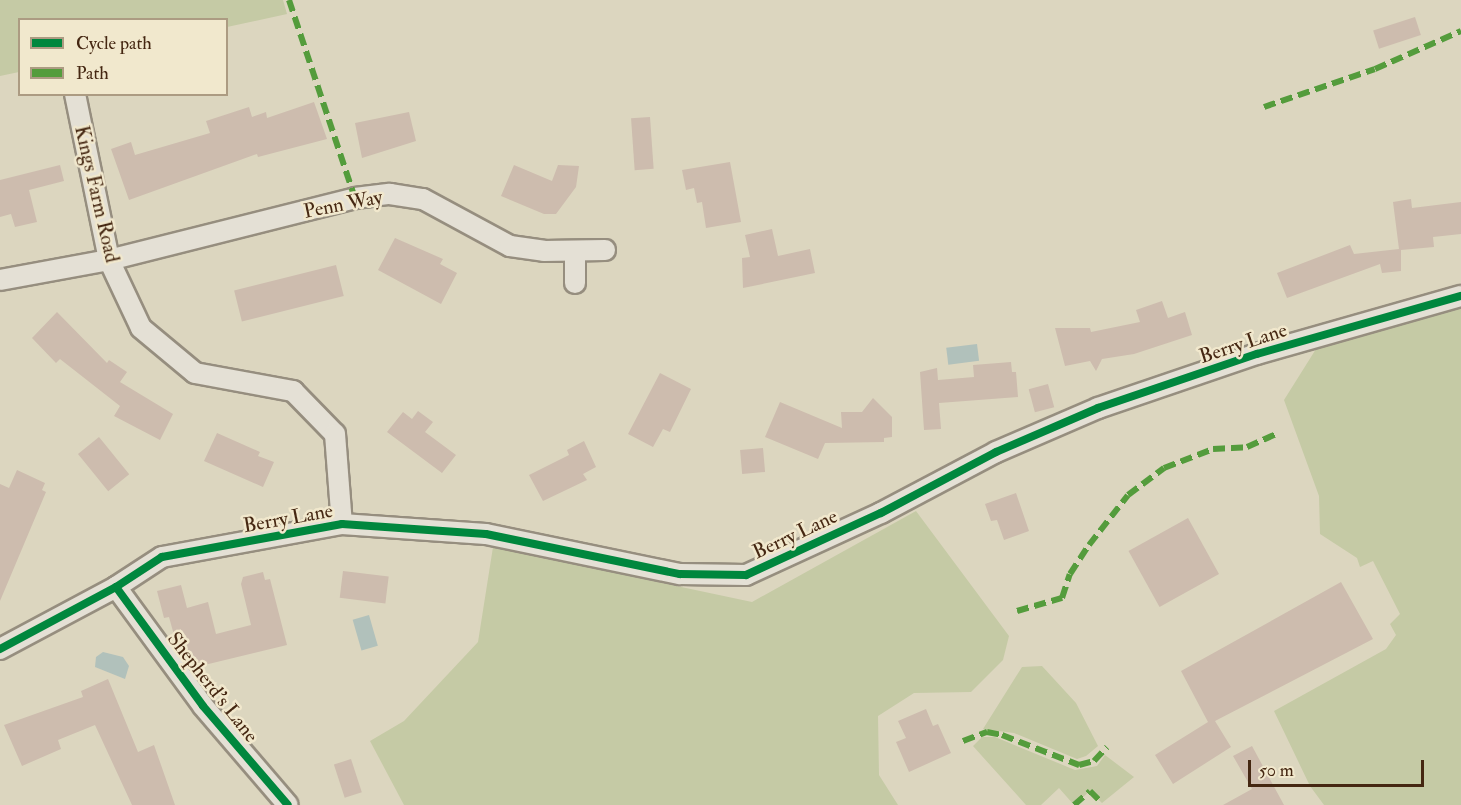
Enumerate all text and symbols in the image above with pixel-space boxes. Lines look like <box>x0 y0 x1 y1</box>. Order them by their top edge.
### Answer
legend <box>18 18 228 96</box>
text: Cycle path <box>76 32 152 55</box>
text: Path <box>76 62 109 85</box>
street label: Kings Farm Road <box>70 123 124 265</box>
street label: Penn Way <box>302 185 384 223</box>
street label: Berry Lane <box>1196 318 1290 368</box>
street label: Berry Lane <box>241 498 335 538</box>
street label: Berry Lane <box>749 504 841 564</box>
street label: Shepherd's Lane <box>163 627 263 747</box>
scale bar <box>1251 748 1426 786</box>
text: 50 m <box>1259 759 1294 782</box>

